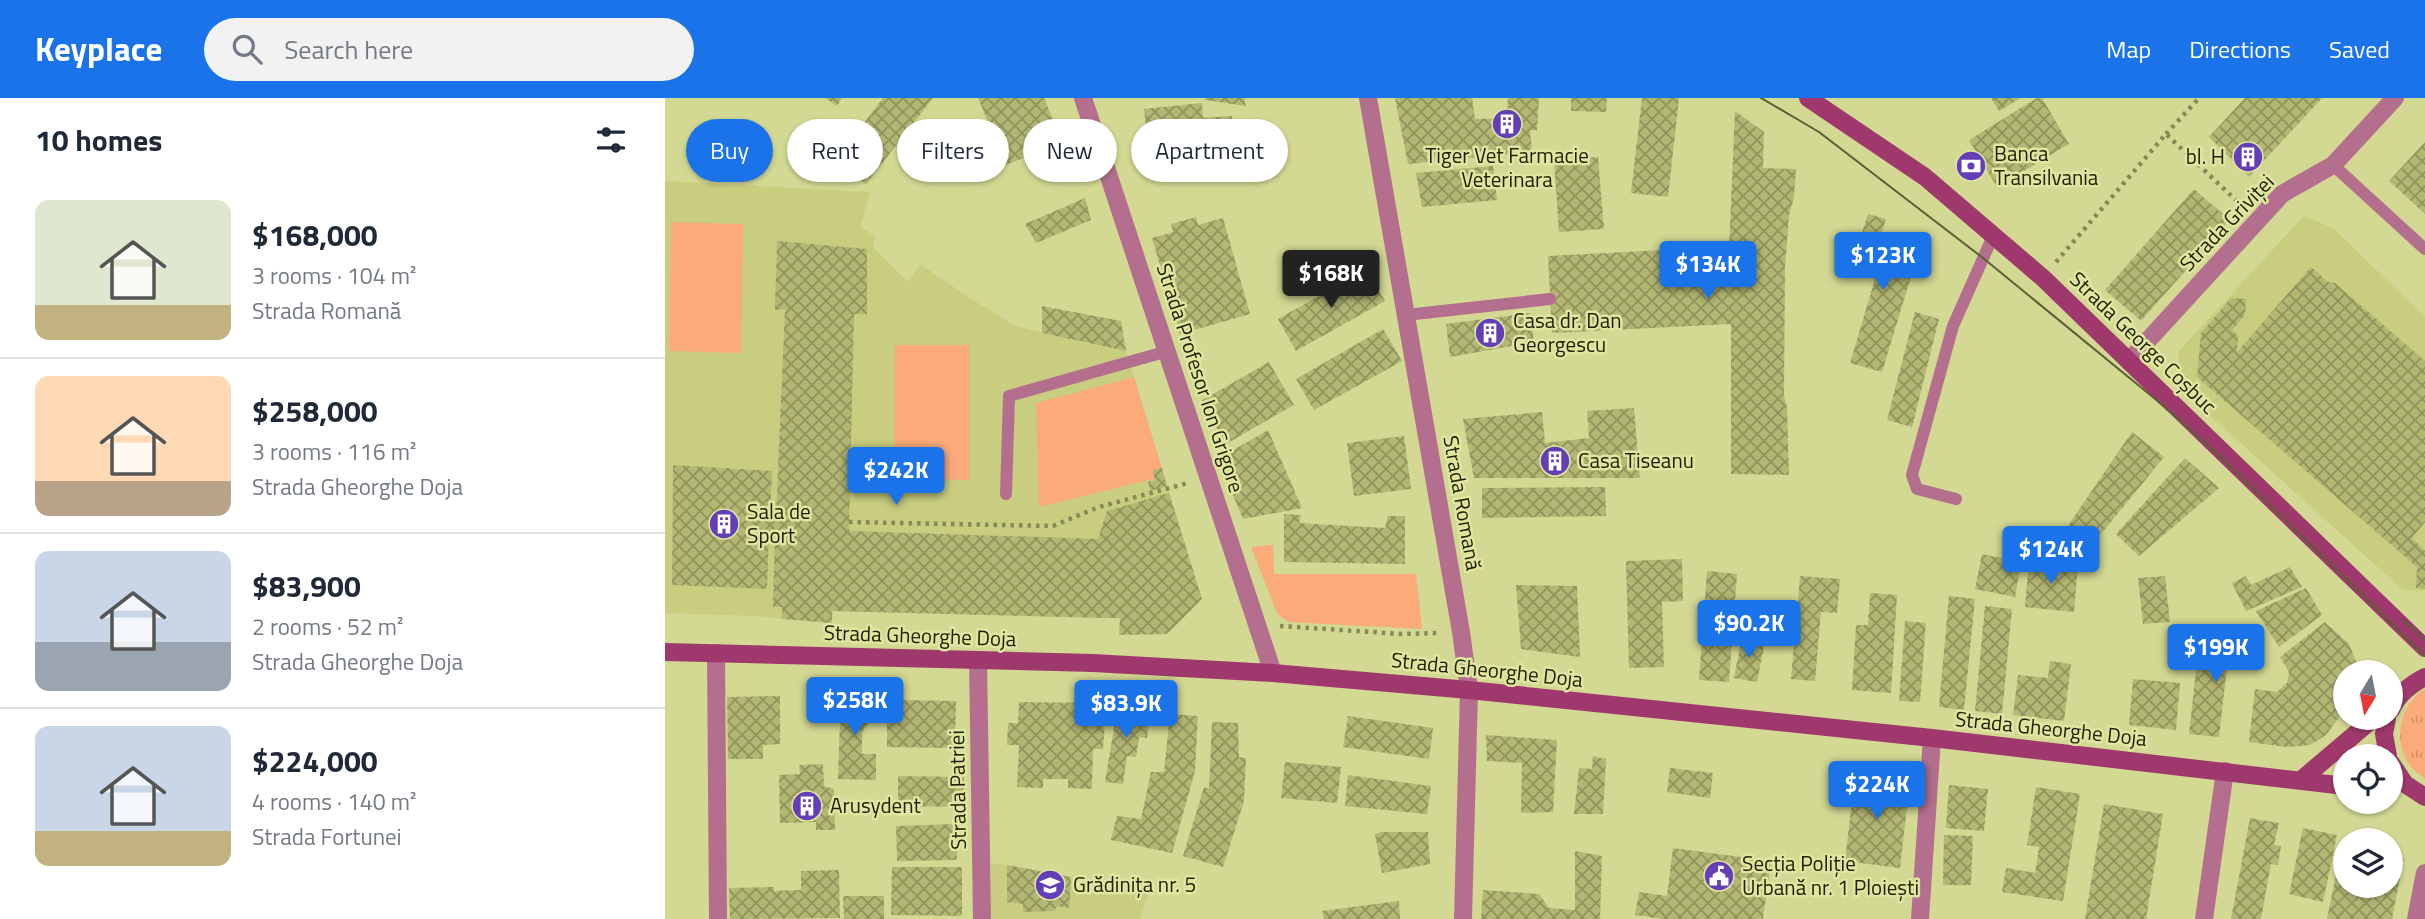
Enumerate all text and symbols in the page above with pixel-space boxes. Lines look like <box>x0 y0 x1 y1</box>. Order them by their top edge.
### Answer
search box <box>204 18 694 81</box>
text: Keyplace <box>35 24 162 74</box>
icon: search <box>228 30 266 68</box>
text: Search here <box>284 30 413 69</box>
text: Map <box>2106 31 2151 67</box>
text: Directions <box>2189 31 2291 67</box>
text: Saved <box>2329 31 2390 67</box>
building icon: Tiger Vet Farmacie Veterinara <box>1490 107 1524 141</box>
text: 10 homes <box>35 117 162 163</box>
chip: Buy <box>686 119 773 182</box>
chip: Rent <box>787 119 883 182</box>
chip: Filters <box>897 119 1009 182</box>
chip: New <box>1023 119 1117 182</box>
chip: Apartment <box>1131 119 1288 182</box>
icon: filters <box>592 121 630 159</box>
place label: Banca Transilvania <box>1994 137 2099 193</box>
place label: Tiger Vet Farmacie Veterinara <box>1425 139 1589 195</box>
place label: bl. H <box>2186 140 2225 172</box>
building icon: bl. H <box>2231 140 2265 174</box>
bank icon: Banca Transilvania <box>1954 149 1988 183</box>
street label: Strada Griviței <box>2171 166 2281 278</box>
text: $168,000 <box>252 212 378 258</box>
icon: home <box>91 228 175 312</box>
pin: $123K <box>1834 232 1932 292</box>
text: $123K <box>1850 237 1916 272</box>
pin: $134K <box>1659 242 1757 301</box>
text: $134K <box>1675 246 1741 281</box>
pin: $168K <box>1282 250 1380 310</box>
text: $168K <box>1298 255 1364 290</box>
text: 3 rooms · 104 m² <box>252 258 416 293</box>
street label: Strada Profesor Ion Grigore <box>1149 259 1253 497</box>
street label: Strada George Coșbuc <box>2063 263 2225 421</box>
text: Strada Romană <box>252 293 401 328</box>
place label: Casa dr. Dan Georgescu <box>1513 304 1622 360</box>
building icon: Casa dr. Dan Georgescu <box>1473 316 1507 350</box>
text: $258,000 <box>252 388 378 434</box>
icon: home <box>91 404 175 488</box>
street label: Strada Romană <box>1435 433 1491 573</box>
text: 3 rooms · 116 m² <box>252 434 416 469</box>
building icon: Casa Tiseanu <box>1538 444 1572 478</box>
place label: Casa Tiseanu <box>1578 444 1694 476</box>
pin: $242K <box>847 448 945 507</box>
text: $242K <box>863 452 929 487</box>
text: Strada Gheorghe Doja <box>252 469 463 504</box>
place label: Sala de Sport <box>747 495 811 551</box>
building icon: Sala de Sport <box>707 507 741 541</box>
pin: $124K <box>2002 526 2100 586</box>
text: $124K <box>2018 531 2084 566</box>
text: $83,900 <box>252 563 361 609</box>
icon: home <box>91 579 175 663</box>
pin: $90.2K <box>1692 601 1806 660</box>
text: $90.2K <box>1713 605 1785 640</box>
text: 2 rooms · 52 m² <box>252 609 403 644</box>
street label: Strada Gheorghe Doja <box>823 616 1017 654</box>
pin: $199K <box>2167 624 2265 684</box>
text: $199K <box>2183 629 2249 664</box>
street label: Strada Gheorghe Doja <box>1390 643 1585 695</box>
text: Strada Gheorghe Doja <box>252 644 463 679</box>
north arrow <box>2333 660 2403 730</box>
map controls <box>2333 660 2403 898</box>
pin: $258K <box>806 678 904 737</box>
pin: $83.9K <box>1069 680 1183 740</box>
text: $258K <box>822 682 888 717</box>
text: $83.9K <box>1090 685 1162 720</box>
street label: Strada Gheorghe Doja <box>1954 702 2149 754</box>
street label: Strada Patriei <box>940 730 974 850</box>
text: $224,000 <box>252 738 378 784</box>
button: locate <box>2333 744 2403 814</box>
icon: home <box>91 754 175 838</box>
pin: $224K <box>1828 762 1926 821</box>
text: $224K <box>1844 766 1910 801</box>
text: 4 rooms · 140 m² <box>252 784 416 819</box>
building icon: Arusydent <box>790 789 824 823</box>
place label: Arusydent <box>830 789 921 821</box>
text: Strada Fortunei <box>252 819 402 854</box>
button: layers <box>2333 828 2403 898</box>
place label: Secția Poliție Urbană nr. 1 Ploiești <box>1742 847 1919 903</box>
public building icon: Secția Poliție Urbană nr. 1 Ploiești <box>1702 859 1736 893</box>
school or university icon: Grădinița nr. 5 <box>1033 868 1067 902</box>
place label: Grădinița nr. 5 <box>1073 868 1196 900</box>

